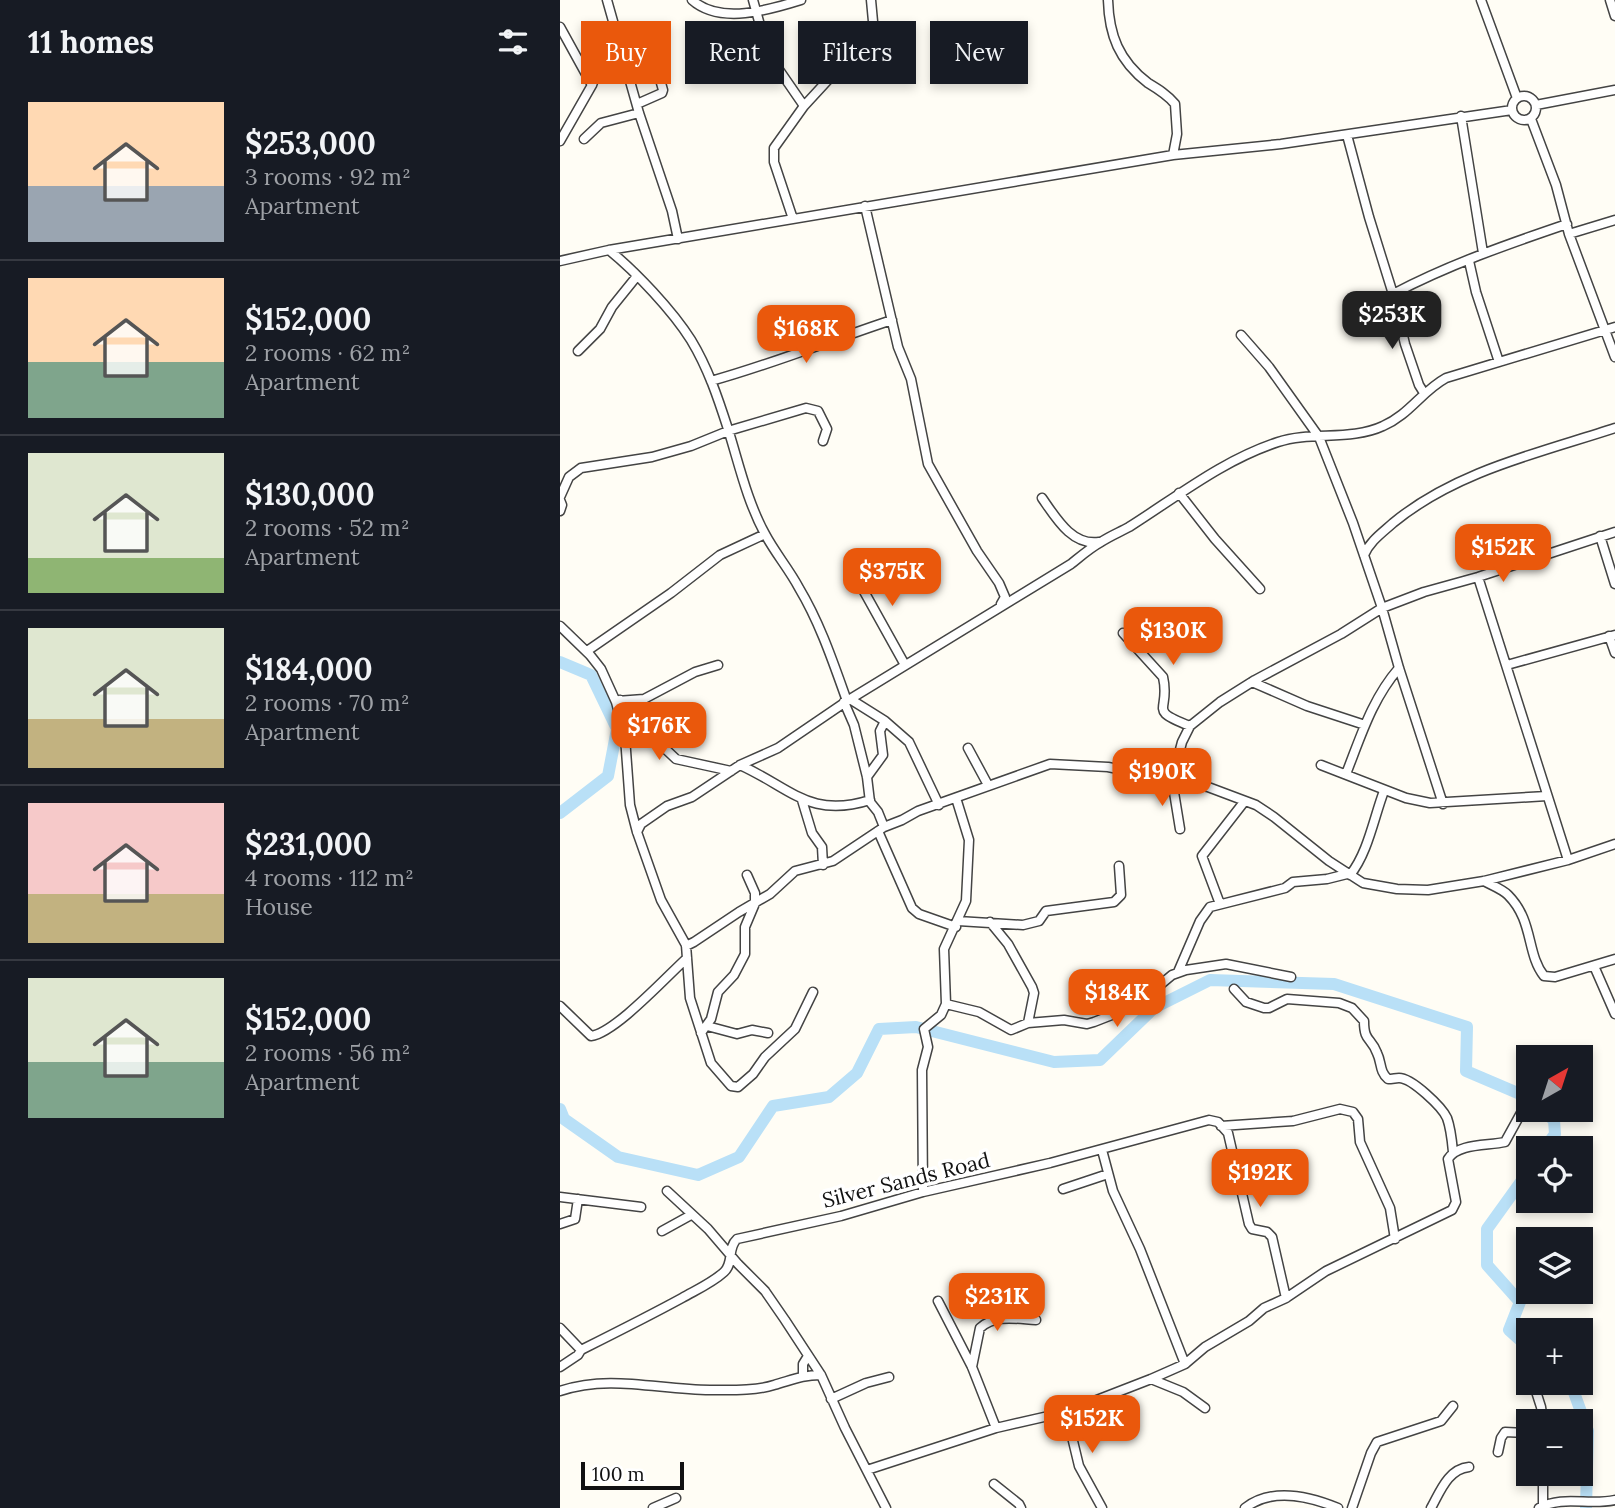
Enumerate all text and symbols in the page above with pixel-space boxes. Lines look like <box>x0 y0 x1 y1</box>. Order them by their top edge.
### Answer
chip: Buy <box>581 21 671 84</box>
chip: Rent <box>685 21 784 84</box>
chip: Filters <box>798 21 916 84</box>
chip: New <box>930 21 1028 84</box>
text: 11 homes <box>28 23 154 61</box>
icon: filters <box>494 23 532 61</box>
text: $253,000 <box>245 124 376 162</box>
icon: home <box>84 130 168 214</box>
text: 3 rooms · 92 m² <box>245 162 411 191</box>
text: Apartment <box>245 191 360 220</box>
pin: $253K <box>1343 292 1441 351</box>
text: $253K <box>1358 299 1426 328</box>
text: $152,000 <box>245 300 371 338</box>
icon: home <box>84 306 168 390</box>
pin: $168K <box>757 306 855 365</box>
text: $168K <box>773 313 839 342</box>
text: 2 rooms · 62 m² <box>245 338 410 367</box>
text: Apartment <box>245 367 360 396</box>
text: $130,000 <box>245 475 374 513</box>
icon: home <box>84 481 168 565</box>
text: 2 rooms · 52 m² <box>245 513 410 542</box>
pin: $152K <box>1454 524 1552 584</box>
text: $152K <box>1471 532 1535 561</box>
text: Apartment <box>245 542 360 571</box>
pin: $375K <box>843 548 941 608</box>
text: $375K <box>859 556 925 585</box>
pin: $130K <box>1124 608 1222 667</box>
text: $130K <box>1140 615 1206 644</box>
text: $184,000 <box>245 650 373 688</box>
icon: home <box>84 656 168 740</box>
text: 2 rooms · 70 m² <box>245 688 410 717</box>
pin: $176K <box>610 702 708 762</box>
text: $176K <box>627 710 691 739</box>
text: Apartment <box>245 717 360 746</box>
pin: $190K <box>1113 748 1211 808</box>
text: $190K <box>1128 756 1196 785</box>
text: $231,000 <box>245 825 372 863</box>
icon: home <box>84 831 168 915</box>
text: 4 rooms · 112 m² <box>245 863 414 892</box>
text: House <box>245 892 313 921</box>
pin: $184K <box>1068 970 1166 1029</box>
text: $184K <box>1085 977 1149 1006</box>
text: $152,000 <box>245 1000 371 1038</box>
icon: home <box>84 1006 168 1090</box>
text: 2 rooms · 56 m² <box>245 1038 410 1067</box>
north arrow <box>1516 1045 1592 1122</box>
map controls <box>1516 1045 1593 1486</box>
text: Apartment <box>245 1067 360 1096</box>
button: locate <box>1516 1136 1593 1213</box>
street label: Silver Sands Road <box>819 1146 993 1214</box>
pin: $192K <box>1211 1150 1309 1209</box>
text: $192K <box>1228 1157 1292 1186</box>
button: layers <box>1516 1227 1593 1304</box>
pin: $231K <box>948 1274 1046 1333</box>
text: $231K <box>965 1281 1029 1310</box>
button: + <box>1516 1318 1593 1395</box>
pin: $152K <box>1043 1396 1141 1455</box>
text: $152K <box>1060 1403 1124 1432</box>
button: − <box>1516 1409 1593 1486</box>
scale bar <box>581 1459 684 1491</box>
text: 100 m <box>592 1462 645 1486</box>

